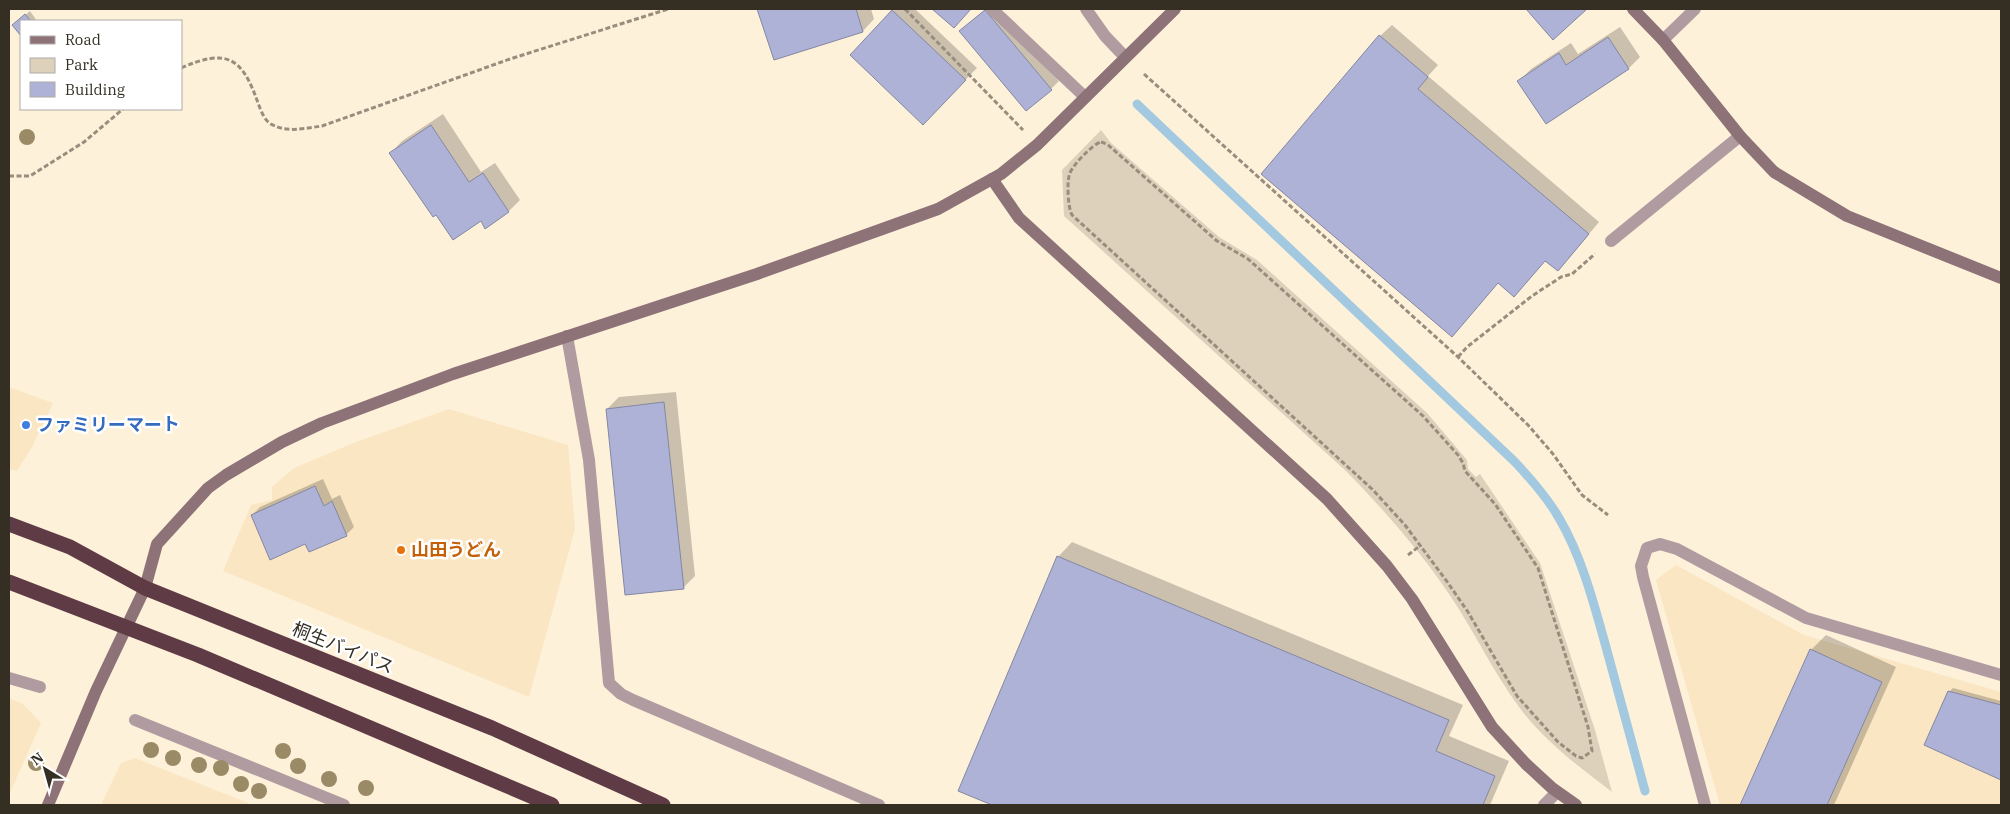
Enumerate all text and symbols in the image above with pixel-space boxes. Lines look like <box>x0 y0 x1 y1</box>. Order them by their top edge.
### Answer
legend <box>20 20 182 110</box>
text: Road <box>65 30 101 49</box>
text: Park <box>65 55 98 74</box>
text: Building <box>65 80 125 99</box>
place label: ファミリーマート <box>36 413 180 436</box>
marker: ファミリーマート <box>20 419 32 431</box>
place label: 山田うどん <box>411 538 501 561</box>
marker: 山田うどん <box>395 544 407 556</box>
street label: 桐生バイパス <box>289 617 397 678</box>
north arrow <box>20 744 70 794</box>
text: N <box>27 748 47 769</box>

